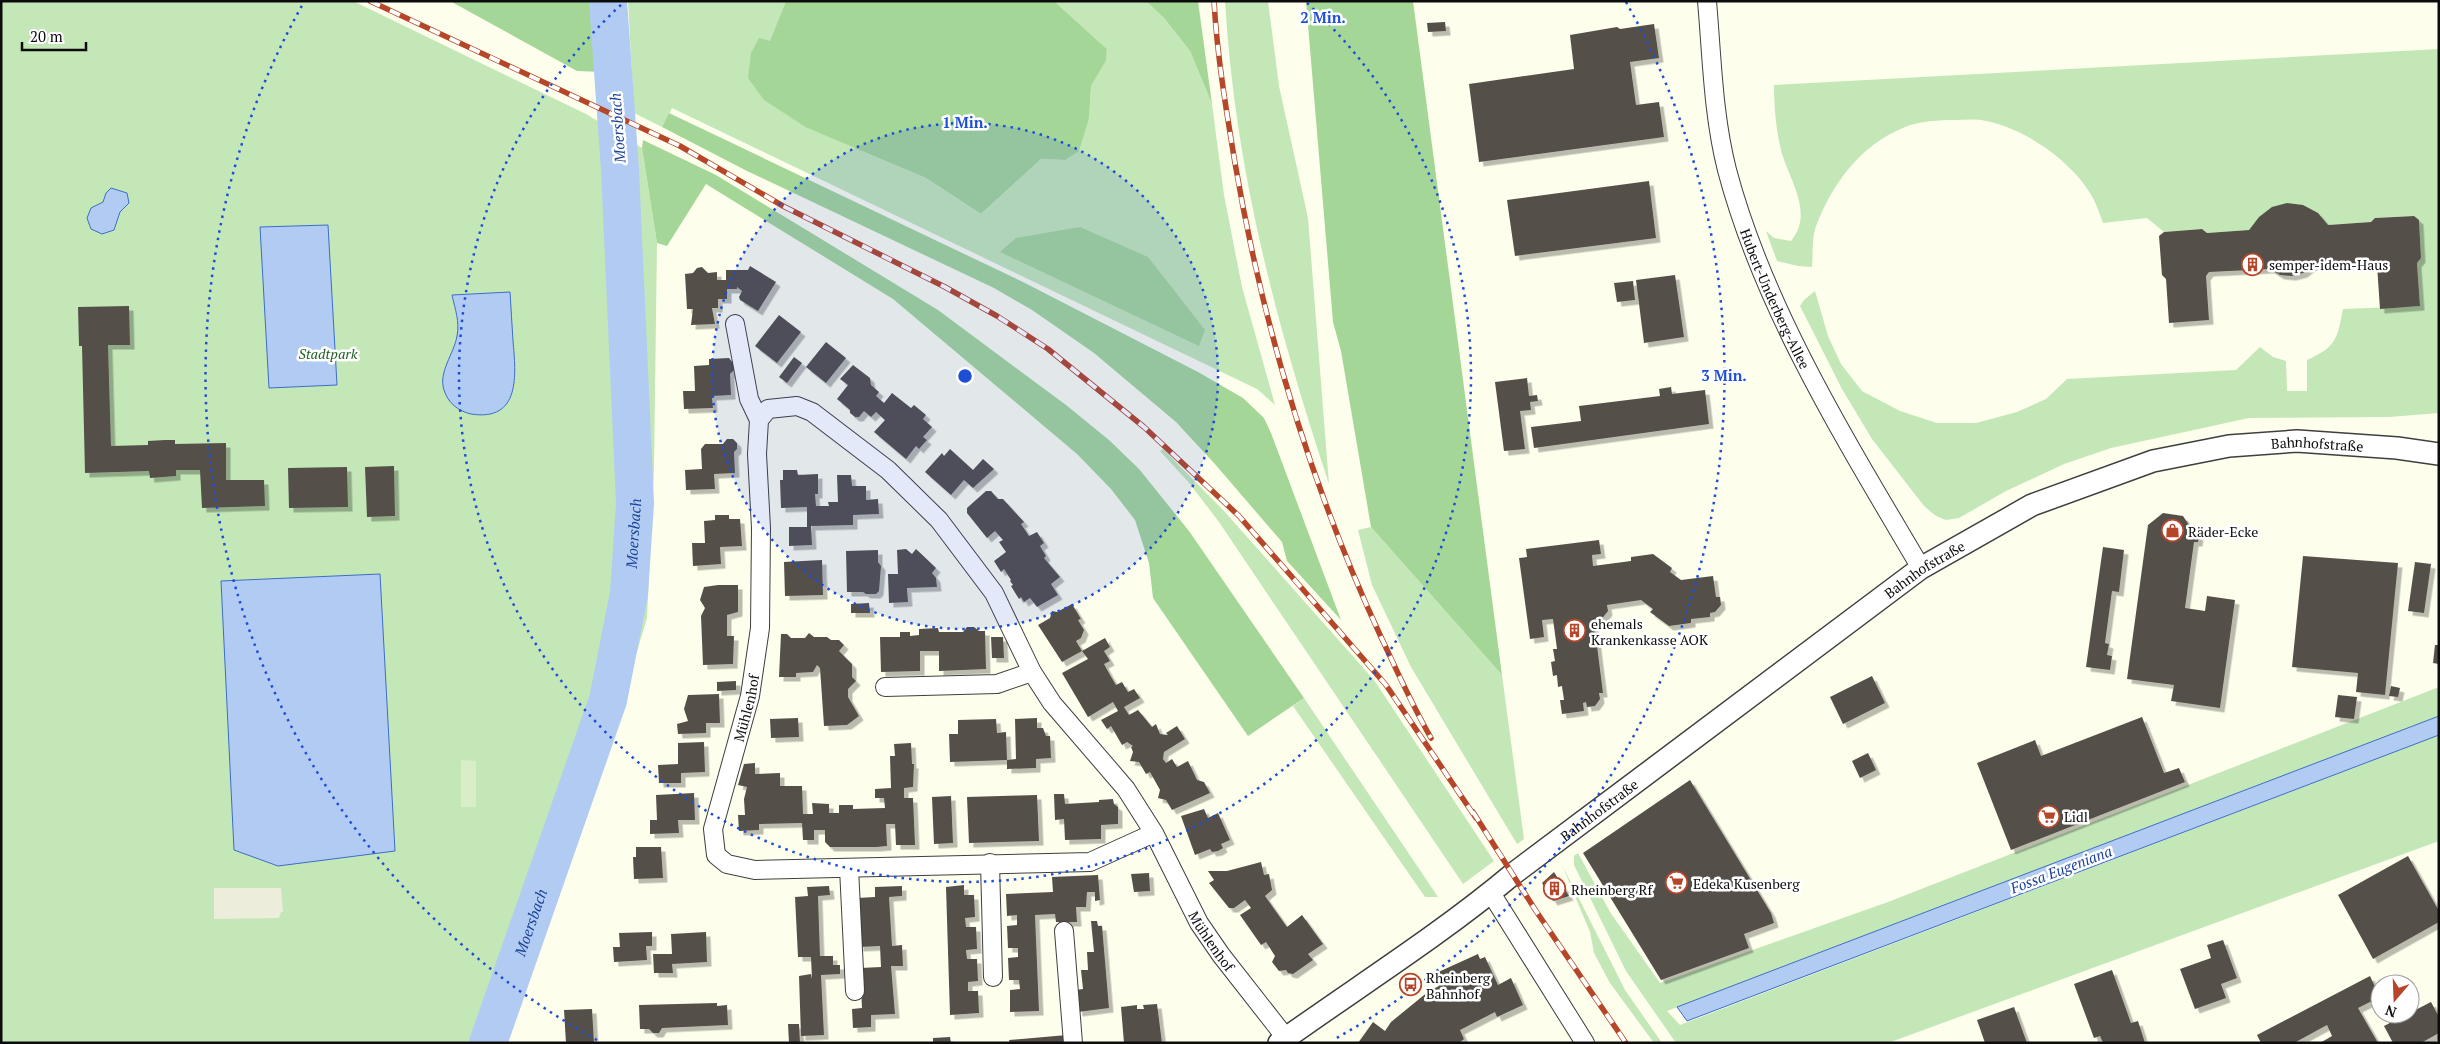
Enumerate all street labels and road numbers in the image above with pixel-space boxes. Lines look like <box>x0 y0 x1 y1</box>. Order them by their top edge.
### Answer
street label: Hubert-Underberg-Allee <box>1736 226 1815 372</box>
street label: Bahnhofstraße <box>2270 431 2364 455</box>
street label: Bahnhofstraße <box>1880 536 1968 602</box>
street label: Mühlenhof <box>728 672 763 744</box>
street label: Bahnhofstraße <box>1556 774 1642 845</box>
street label: Mühlenhof <box>1185 908 1240 976</box>

